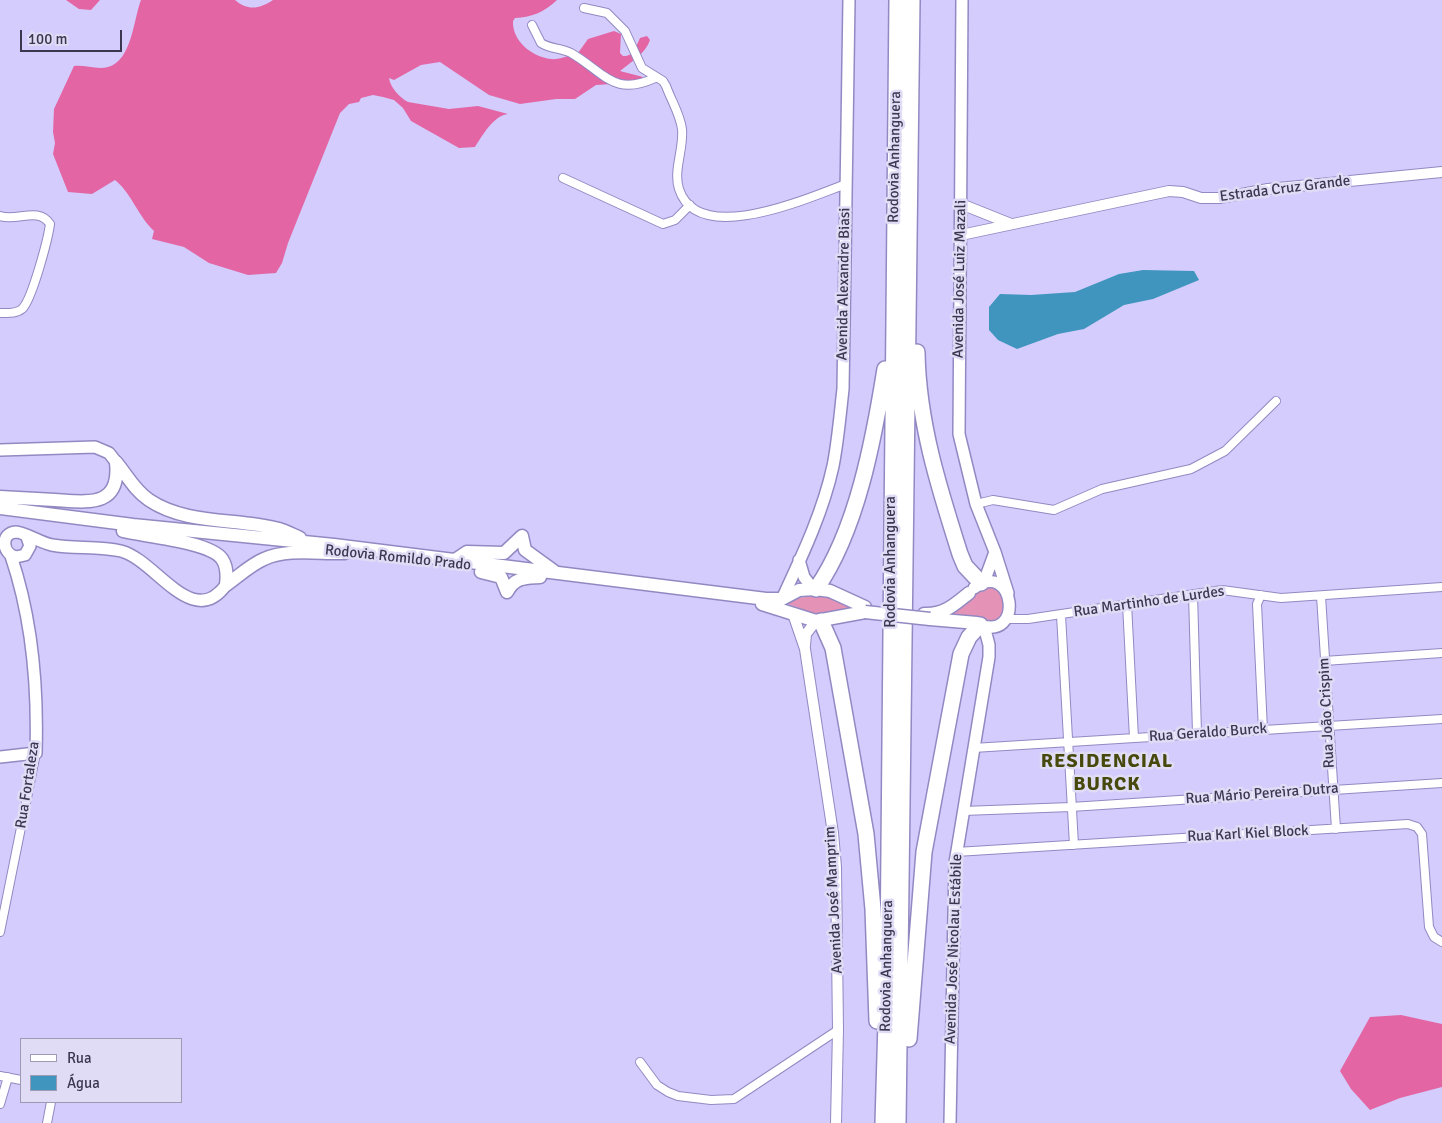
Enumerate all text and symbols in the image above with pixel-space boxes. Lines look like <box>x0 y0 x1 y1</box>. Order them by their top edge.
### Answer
scale bar <box>22 20 125 52</box>
text: 100 m <box>28 30 68 48</box>
street label: Rodovia Anhanguera <box>885 91 905 223</box>
street label: Estrada Cruz Grande <box>1219 172 1351 206</box>
street label: Avenida José Luiz Mazali <box>950 200 970 358</box>
street label: Avenida Alexandre Biasi <box>834 207 854 361</box>
street label: Rodovia Anhanguera <box>882 496 900 628</box>
street label: Rodovia Romildo Prado <box>324 541 472 575</box>
street label: Rua Martinho de Lurdes <box>1072 583 1226 621</box>
street label: Rua João Crispim <box>1315 657 1339 769</box>
street label: Rua Geraldo Burck <box>1148 720 1268 746</box>
street label: Rua Fortaleza <box>12 740 44 830</box>
district label: RESIDENCIAL BURCK <box>1039 750 1175 797</box>
street label: Rua Mário Pereira Dutra <box>1185 780 1339 808</box>
street label: Rua Karl Kiel Block <box>1187 822 1309 846</box>
street label: Avenida José Mamprim <box>821 826 847 974</box>
street label: Avenida José Nicolau Estábile <box>942 854 966 1044</box>
street label: Rodovia Anhanguera <box>877 900 897 1032</box>
legend <box>20 1038 182 1103</box>
text: Rua <box>67 1049 92 1067</box>
text: Água <box>67 1074 100 1092</box>

